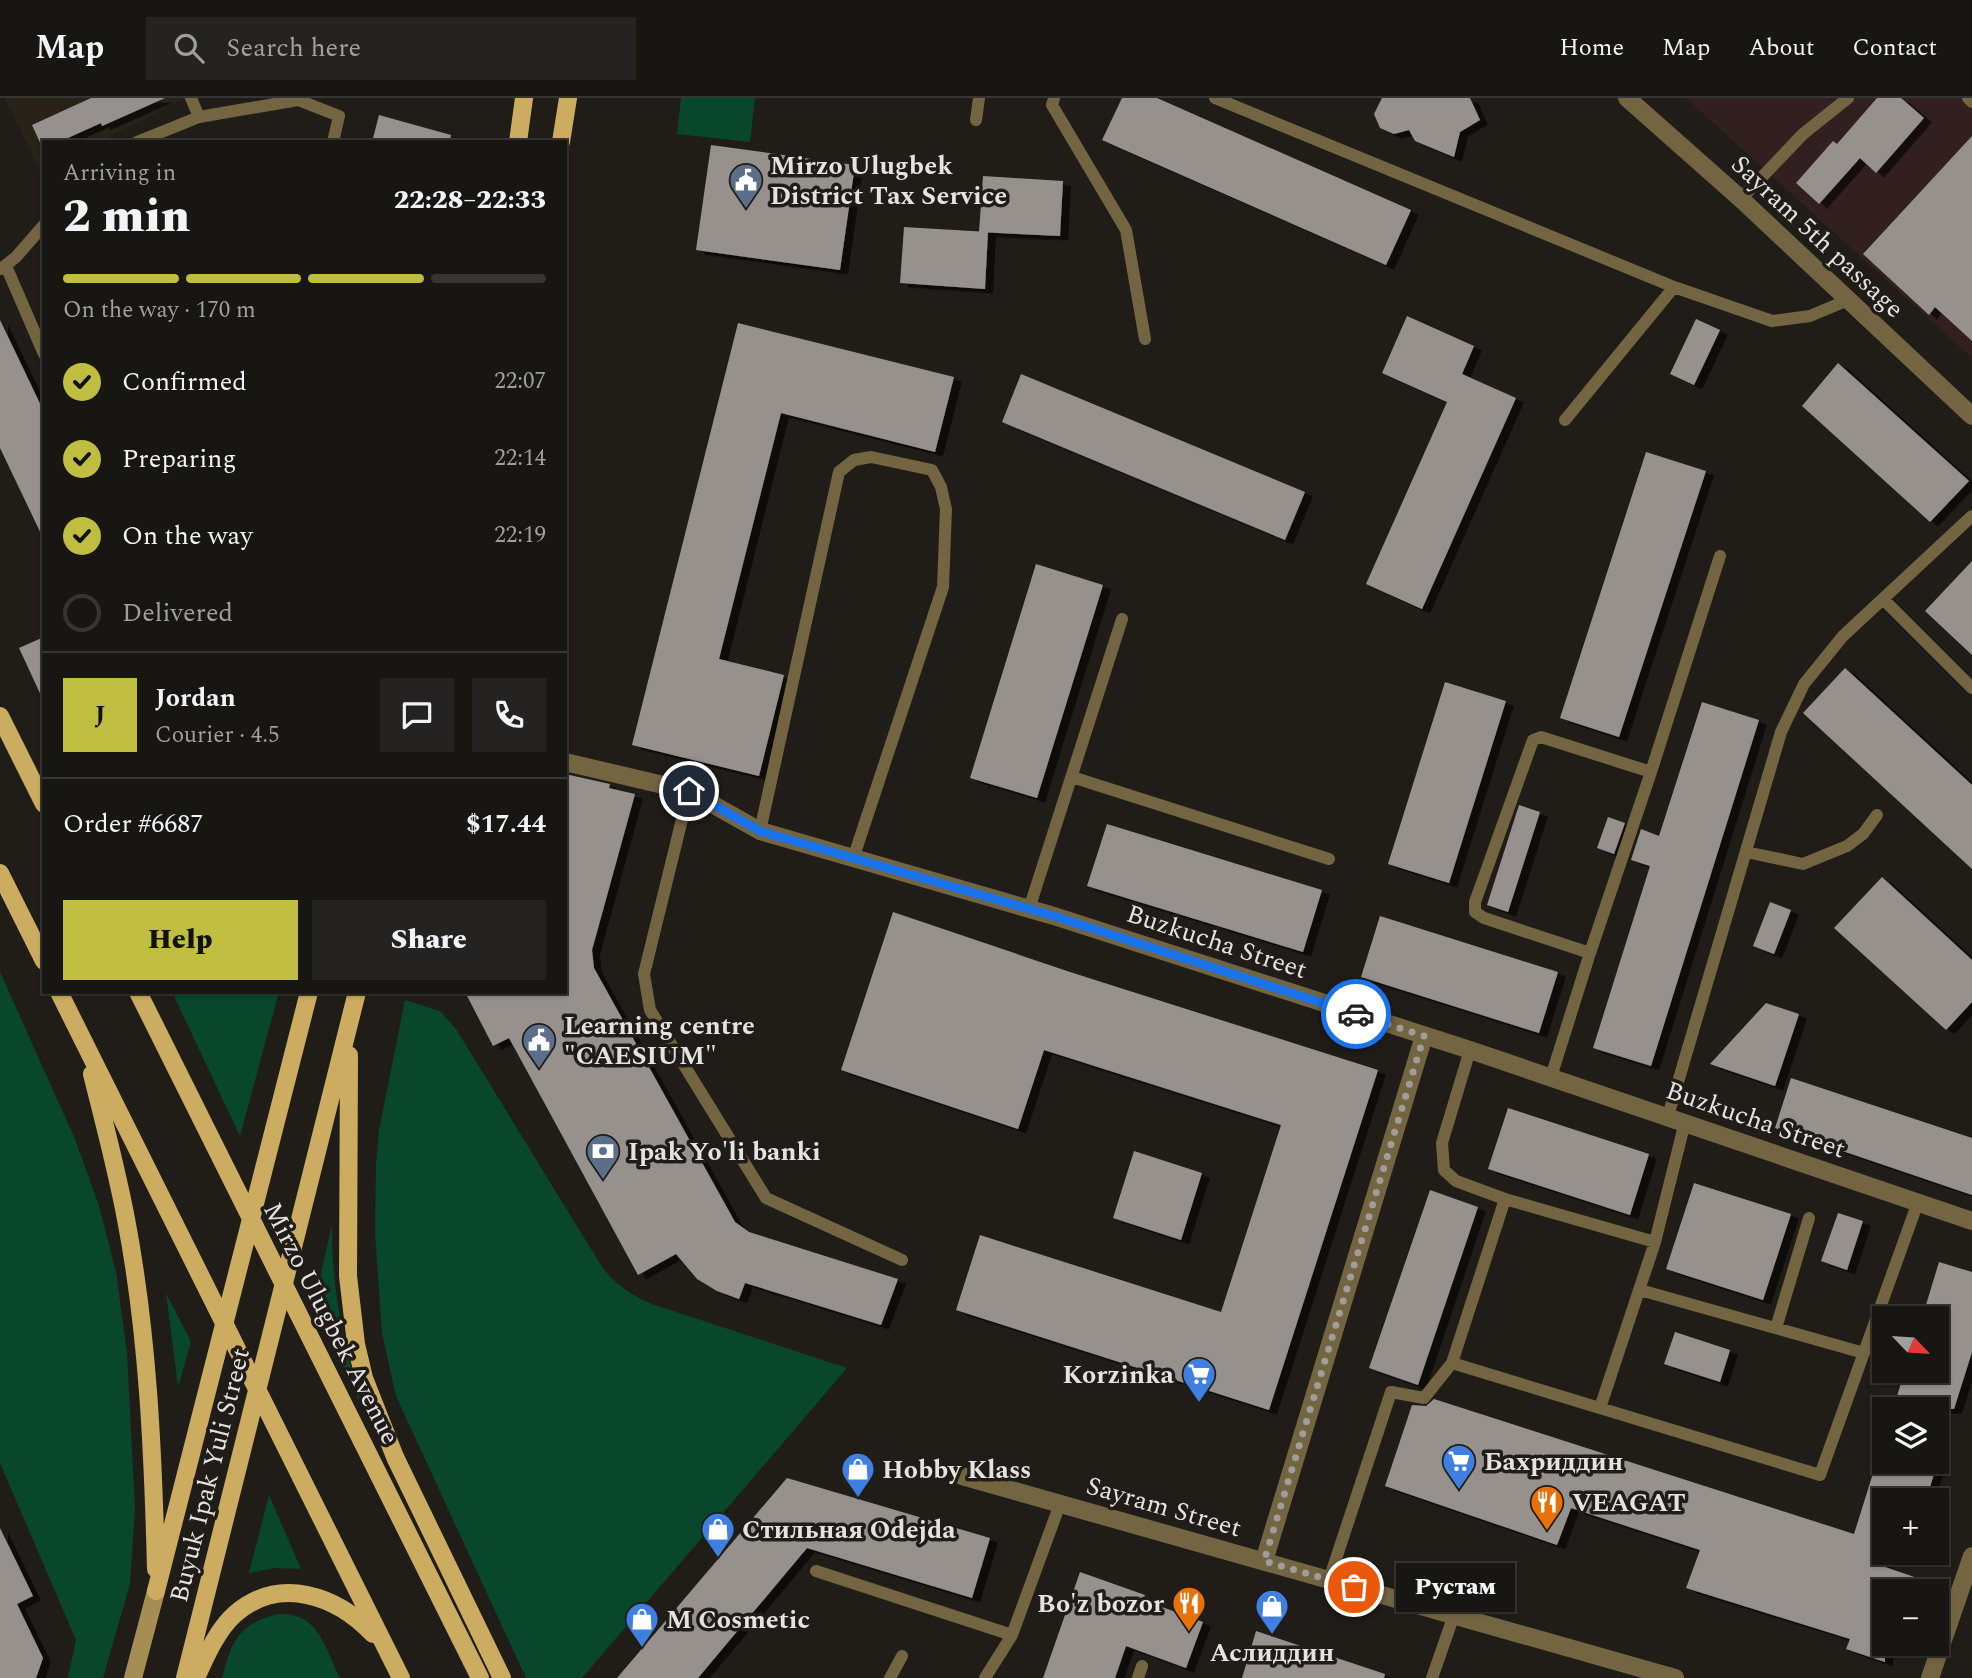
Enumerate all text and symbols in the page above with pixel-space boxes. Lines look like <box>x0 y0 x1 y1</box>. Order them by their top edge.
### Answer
search box <box>146 17 636 80</box>
text: Map <box>35 23 104 73</box>
text: Search here <box>226 28 361 68</box>
icon: search <box>170 29 208 67</box>
text: Home <box>1559 30 1624 66</box>
text: Map <box>1662 30 1710 66</box>
text: About <box>1748 30 1814 66</box>
text: Contact <box>1852 30 1937 66</box>
place label: Mirzo Ulugbek District Tax Service <box>770 146 1007 216</box>
street label: Sayram 5th passage <box>1722 146 1913 328</box>
text: Arriving in <box>63 156 176 191</box>
public building icon: Mirzo Ulugbek District Tax Service <box>727 161 765 210</box>
text: 22:28–22:33 <box>394 180 546 220</box>
text: 2 min <box>63 182 190 252</box>
text: On the way · 170 m <box>63 293 256 328</box>
text: Confirmed <box>122 362 247 402</box>
icon: check <box>63 363 101 401</box>
text: 22:07 <box>494 364 546 399</box>
text: Preparing <box>122 439 236 479</box>
icon: check <box>63 440 101 478</box>
text: 22:14 <box>494 441 546 476</box>
text: On the way <box>122 516 253 556</box>
icon: check <box>63 517 101 555</box>
text: 22:19 <box>494 518 546 553</box>
text: Delivered <box>122 593 233 633</box>
text: Jordan <box>155 678 236 718</box>
button: chat <box>380 678 454 752</box>
button: phone <box>472 678 546 752</box>
text: J <box>94 695 106 735</box>
text: Courier · 4.5 <box>155 718 280 753</box>
pin <box>659 761 719 821</box>
icon: home <box>670 772 708 810</box>
text: Order #6687 <box>63 804 203 844</box>
text: $17.44 <box>466 804 546 844</box>
street label: Buzkucha Street <box>1121 894 1312 990</box>
button: Help <box>63 900 298 980</box>
button: Share <box>312 900 546 980</box>
courier <box>1321 979 1391 1049</box>
icon: car <box>1337 995 1375 1033</box>
place label: Learning centre "CAESIUM" <box>564 1006 755 1076</box>
public building icon: Learning centre "CAESIUM" <box>520 1021 558 1070</box>
street label: Buzkucha Street <box>1660 1070 1851 1169</box>
bank icon: Ipak Yo'li banki <box>584 1132 622 1181</box>
place label: Ipak Yo'li banki <box>628 1132 821 1172</box>
street label: Mirzo Ulugbek Avenue <box>253 1195 410 1452</box>
north arrow <box>1872 1306 1950 1382</box>
map controls <box>1872 1306 1949 1656</box>
street label: Buyuk Ipak Yuli Street <box>159 1344 261 1607</box>
place label: Korzinka <box>1062 1355 1175 1395</box>
supermarket icon: Korzinka <box>1180 1355 1218 1404</box>
button: layers <box>1872 1397 1949 1474</box>
supermarket icon: Бахриддин <box>1440 1442 1478 1491</box>
place label: Бахриддин <box>1484 1442 1623 1482</box>
shop icon: Hobby Klass <box>839 1450 877 1499</box>
place label: Hobby Klass <box>882 1450 1031 1490</box>
street label: Sayram Street <box>1081 1466 1246 1548</box>
restaurant icon: VEAGAT <box>1528 1483 1566 1532</box>
place label: VEAGAT <box>1572 1483 1686 1523</box>
button: + <box>1872 1488 1949 1565</box>
shop icon: Стильная Odejda <box>699 1510 737 1559</box>
place label: Стильная Odejda <box>742 1510 956 1550</box>
pin <box>1324 1557 1384 1617</box>
callout: Рустам <box>1396 1562 1515 1612</box>
icon: bag <box>1335 1568 1373 1606</box>
text: Рустам <box>1415 1570 1496 1605</box>
button: − <box>1872 1579 1949 1656</box>
place label: Bo'z bozor <box>1037 1584 1165 1624</box>
restaurant icon: Bo'z bozor <box>1170 1584 1208 1633</box>
shop icon: Аслиддин <box>1253 1587 1291 1636</box>
shop icon: M Cosmetic <box>623 1600 661 1649</box>
place label: M Cosmetic <box>666 1600 810 1640</box>
place label: Аслиддин <box>1210 1633 1334 1673</box>

